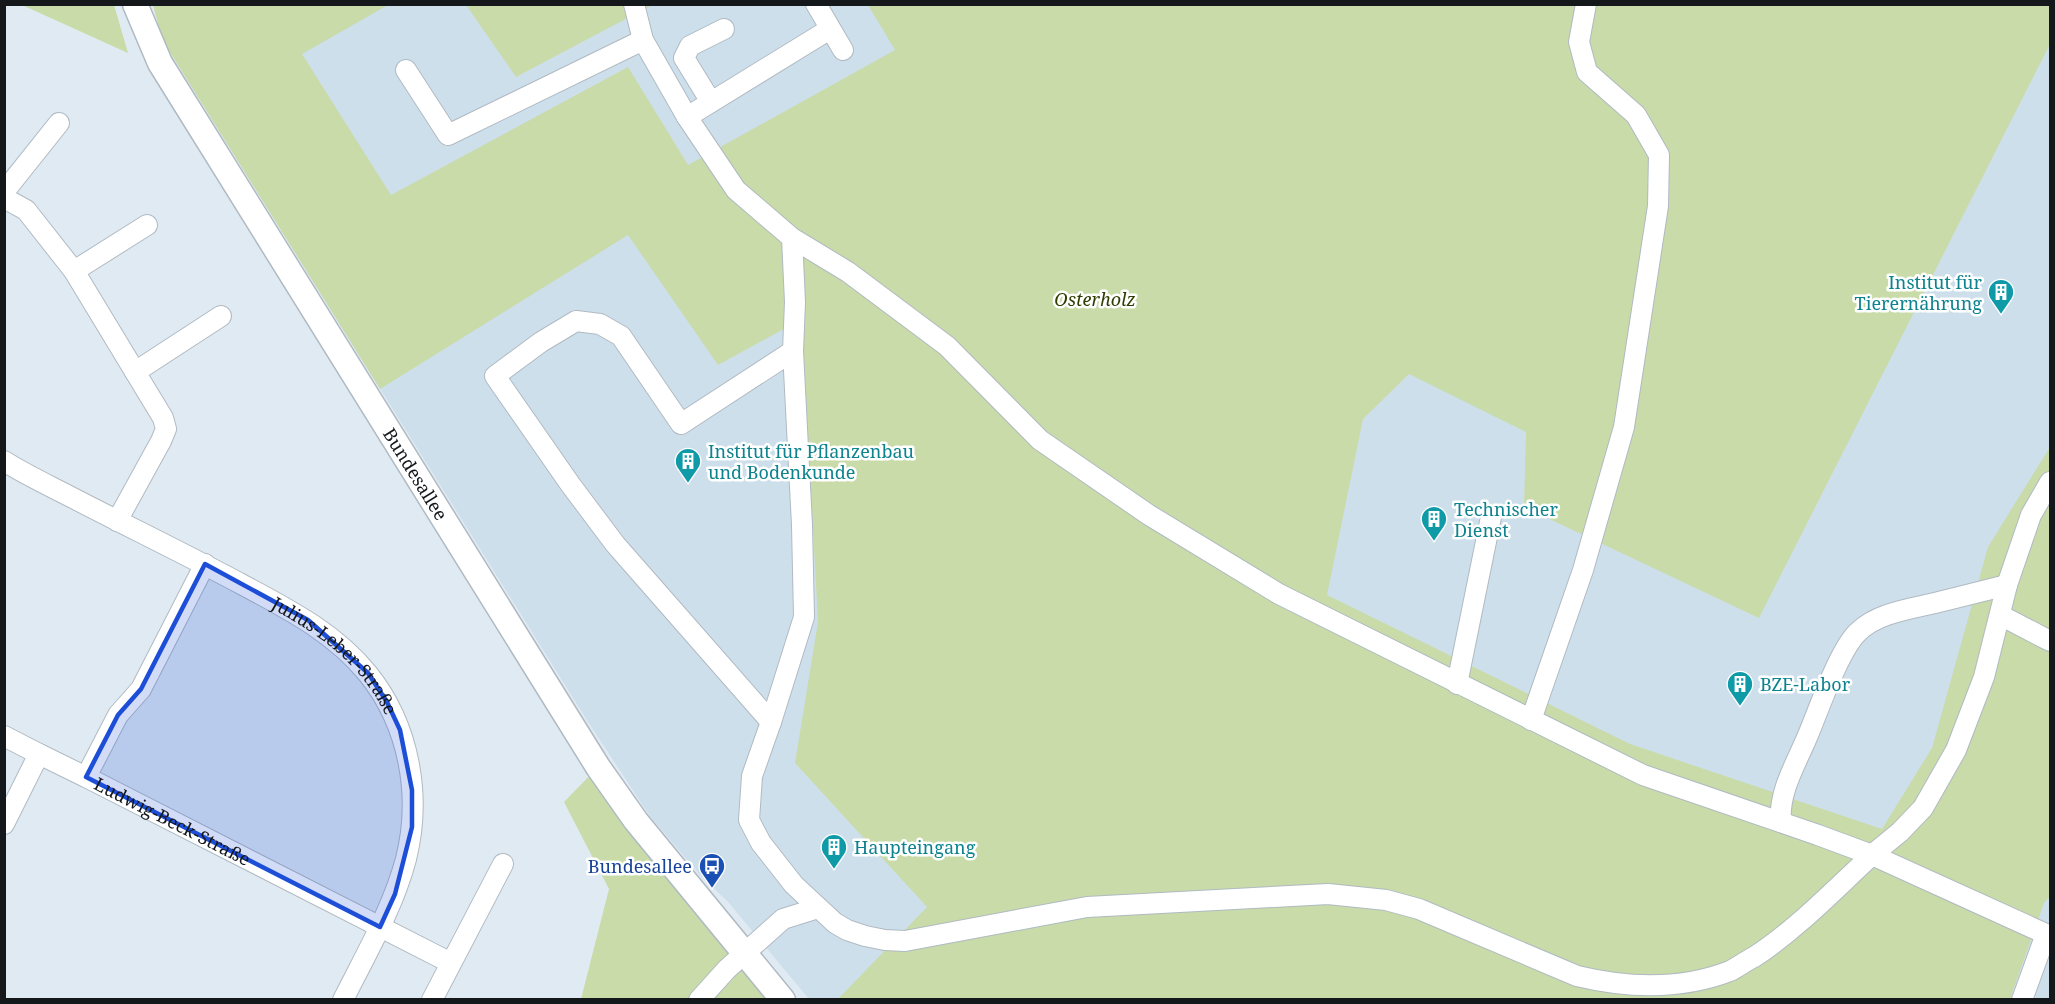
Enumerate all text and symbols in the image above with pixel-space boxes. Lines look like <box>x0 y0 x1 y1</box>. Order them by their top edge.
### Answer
place label: Institut für Tierernährung <box>1855 270 1983 315</box>
building icon: Institut für Tierernährung <box>1986 277 2016 315</box>
park label: Osterholz <box>1054 287 1136 311</box>
street label: Bundesallee <box>378 423 453 524</box>
place label: Institut für Pflanzenbau und Bodenkunde <box>708 439 915 484</box>
building icon: Institut für Pflanzenbau und Bodenkunde <box>673 446 703 484</box>
place label: Technischer Dienst <box>1454 497 1558 542</box>
building icon: Technischer Dienst <box>1419 504 1449 542</box>
street label: Julius-Leber-Straße <box>267 591 403 718</box>
building icon: BZE-Labor <box>1725 669 1755 707</box>
place label: BZE-Labor <box>1760 672 1851 696</box>
street label: Ludwig-Beck-Straße <box>90 771 255 871</box>
building icon: Haupteingang <box>819 832 849 870</box>
place label: Haupteingang <box>854 835 976 859</box>
bus stop icon: Bundesallee <box>697 851 727 889</box>
place label: Bundesallee <box>588 854 692 878</box>

